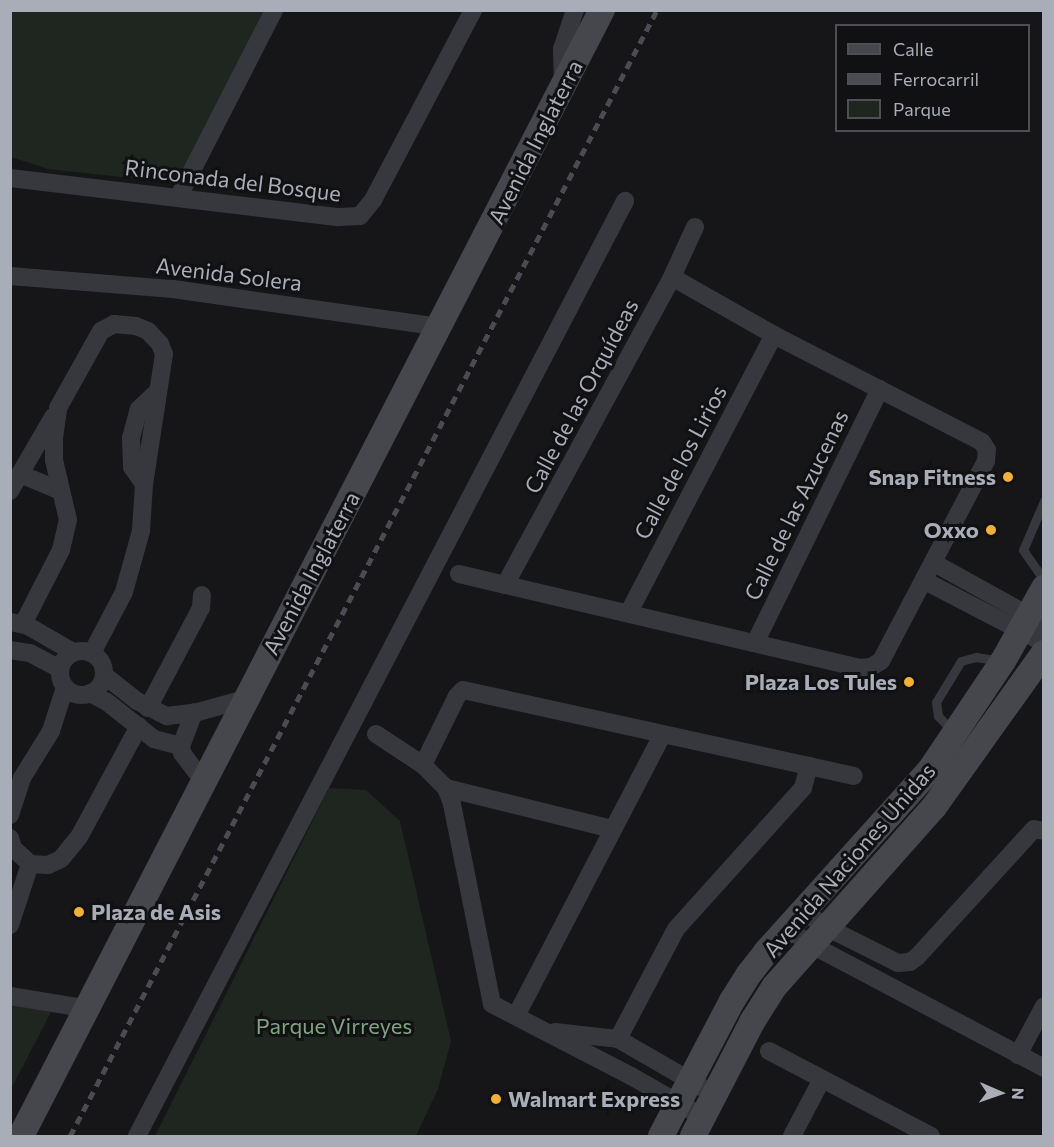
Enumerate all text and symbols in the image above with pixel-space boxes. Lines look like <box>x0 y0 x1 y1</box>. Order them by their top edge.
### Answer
legend <box>835 24 1030 132</box>
text: Calle <box>893 38 933 60</box>
street label: Avenida Inglaterra <box>482 56 588 228</box>
text: Ferrocarril <box>893 68 979 90</box>
text: Parque <box>893 98 951 120</box>
street label: Rinconada del Bosque <box>123 154 343 206</box>
street label: Avenida Solera <box>155 252 303 296</box>
street label: Calle de las Orquídeas <box>519 294 643 498</box>
street label: Calle de los Lirios <box>628 381 732 543</box>
street label: Calle de las Azucenas <box>738 406 854 604</box>
place label: Snap Fitness <box>868 464 996 490</box>
marker: Snap Fitness <box>1001 470 1015 484</box>
street label: Avenida Inglaterra <box>257 487 365 659</box>
place label: Oxxo <box>924 517 979 543</box>
marker: Oxxo <box>984 523 998 537</box>
place label: Plaza Los Tules <box>745 669 897 695</box>
marker: Plaza Los Tules <box>902 675 916 689</box>
street label: Avenida Naciones Unidas <box>758 758 940 962</box>
place label: Plaza de Asis <box>91 899 221 925</box>
marker: Plaza de Asis <box>72 905 86 919</box>
park label: Parque Virreyes <box>256 1013 412 1039</box>
north arrow <box>970 1063 1030 1123</box>
place label: Walmart Express <box>508 1086 680 1112</box>
text: N <box>1009 1087 1028 1100</box>
marker: Walmart Express <box>489 1092 503 1106</box>

